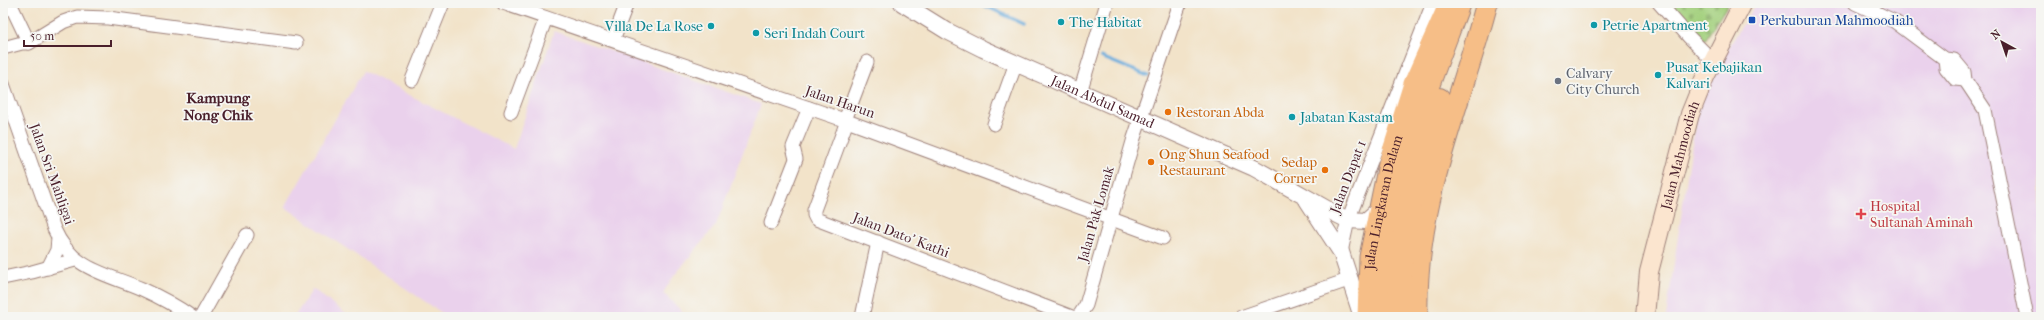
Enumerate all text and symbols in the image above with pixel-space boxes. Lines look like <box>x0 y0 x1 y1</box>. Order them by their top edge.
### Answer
place label: Perkuburan Mahmoodiah <box>1760 12 1914 29</box>
place label: The Habitat <box>1069 14 1142 31</box>
marker: Perkuburan Mahmoodiah <box>1747 15 1757 25</box>
marker: The Habitat <box>1056 17 1066 27</box>
place label: Petrie Apartment <box>1602 17 1708 34</box>
place label: Villa De La Rose <box>604 18 703 35</box>
marker: Petrie Apartment <box>1589 20 1599 30</box>
marker: Villa De La Rose <box>706 21 716 31</box>
scale bar <box>24 22 111 48</box>
north arrow <box>1982 22 2022 62</box>
place label: Seri Indah Court <box>764 25 865 42</box>
text: N <box>1989 27 2004 42</box>
marker: Seri Indah Court <box>751 28 761 38</box>
text: 50 m <box>30 29 54 43</box>
place label: Pusat Kebajikan Kalvari <box>1666 59 1762 92</box>
place label: Calvary City Church <box>1566 65 1640 98</box>
marker: Pusat Kebajikan Kalvari <box>1653 70 1663 80</box>
street label: Jalan Abdul Samad <box>1047 71 1157 132</box>
marker: Calvary City Church <box>1553 76 1563 86</box>
street label: Jalan Harun <box>802 82 877 122</box>
district label: Kampung Nong Chik <box>183 89 254 124</box>
street label: Jalan Mahmoodiah <box>1657 98 1703 212</box>
place label: Restoran Abda <box>1176 104 1265 121</box>
marker: Restoran Abda <box>1163 107 1173 117</box>
place label: Jabatan Kastam <box>1299 109 1393 126</box>
marker: Jabatan Kastam <box>1287 112 1297 122</box>
street label: Jalan Sri Mahligai <box>25 120 78 227</box>
street label: Jalan Lingkaran Dalam <box>1361 133 1406 271</box>
street label: Jalan Dapat 1 <box>1326 138 1370 217</box>
place label: Ong Shun Seafood Restaurant <box>1159 146 1270 179</box>
place label: Sedap Corner <box>1274 154 1317 187</box>
marker: Ong Shun Seafood Restaurant <box>1146 157 1156 167</box>
street label: Jalan Pak Lomak <box>1074 163 1118 265</box>
marker: Sedap Corner <box>1320 165 1330 175</box>
place label: Hospital Sultanah Aminah <box>1870 198 1973 231</box>
street label: Jalan Dato’ Kathi <box>849 208 952 261</box>
marker: Hospital Sultanah Aminah <box>1855 208 1867 220</box>

